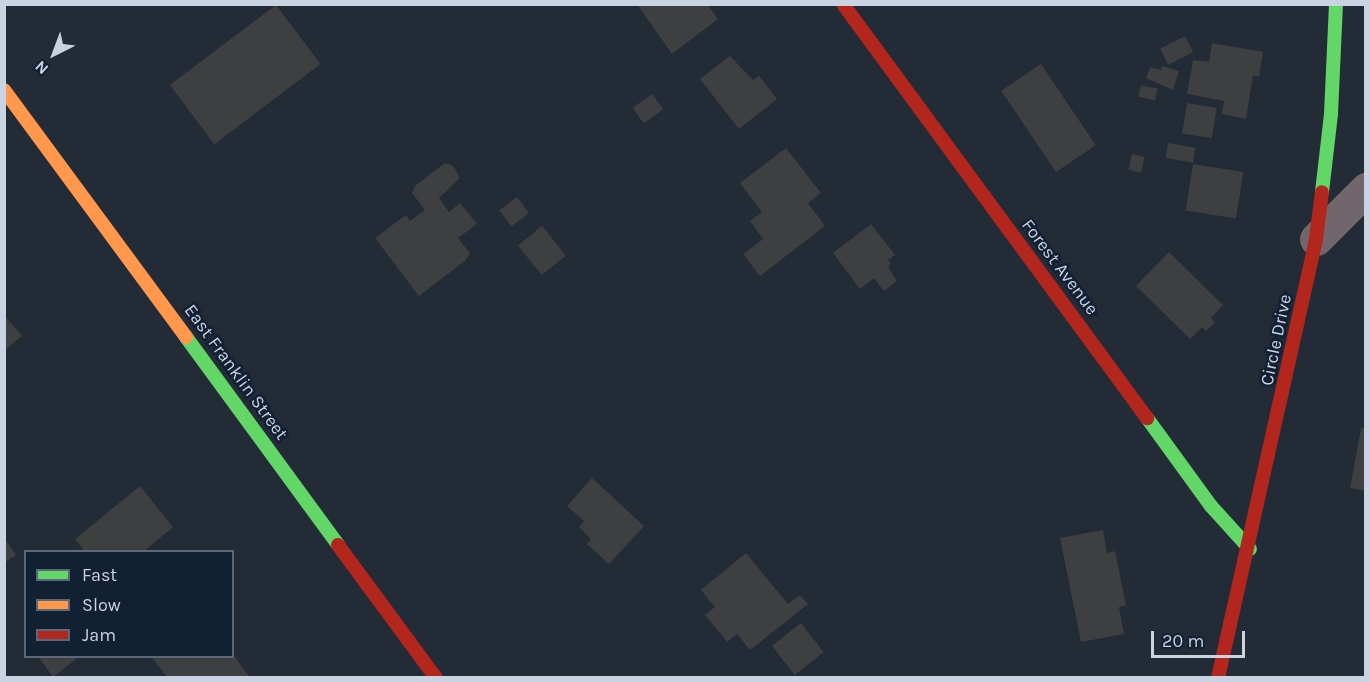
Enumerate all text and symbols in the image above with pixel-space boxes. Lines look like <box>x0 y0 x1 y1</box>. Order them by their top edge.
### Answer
north arrow <box>24 24 84 84</box>
text: N <box>31 57 52 79</box>
street label: Forest Avenue <box>1017 215 1103 319</box>
street label: Circle Drive <box>1256 292 1296 388</box>
street label: East Franklin Street <box>180 300 292 444</box>
legend <box>24 550 234 658</box>
text: Fast <box>82 564 117 586</box>
text: Slow <box>82 594 121 616</box>
scale bar <box>1154 619 1248 657</box>
text: Jam <box>82 624 116 646</box>
text: 20 m <box>1162 630 1204 652</box>

